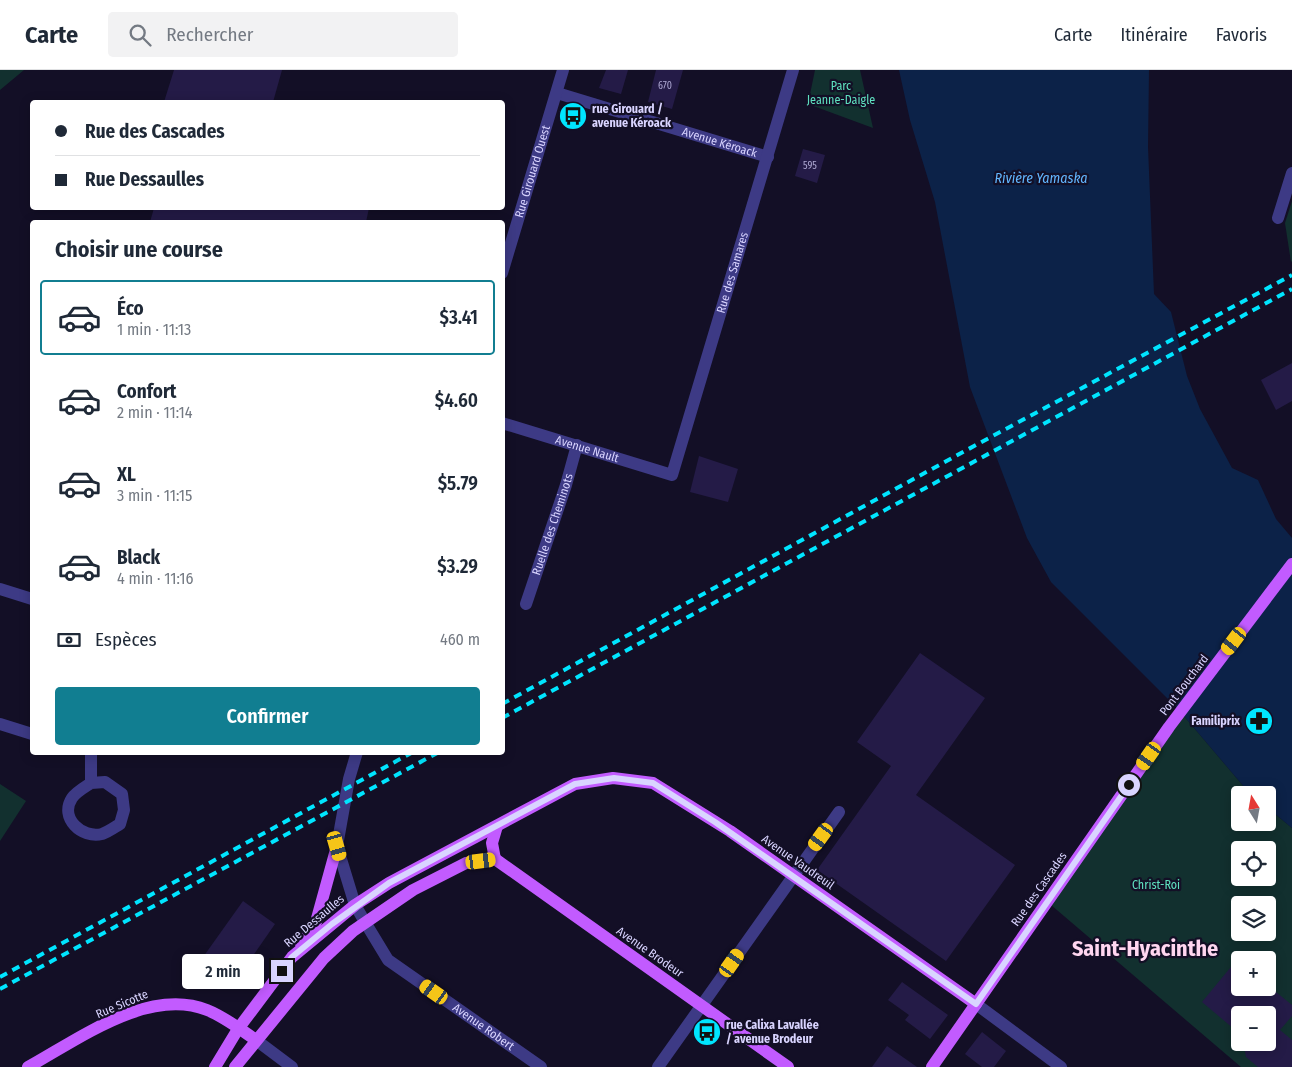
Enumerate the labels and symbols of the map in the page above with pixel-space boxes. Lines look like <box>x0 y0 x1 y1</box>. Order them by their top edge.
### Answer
park label: Parc Jeanne-Daigle <box>807 79 875 107</box>
house number: 670 <box>658 80 672 92</box>
bus stop icon: rue Girouard / avenue Kéroack <box>558 101 588 131</box>
place label: rue Girouard / avenue Kéroack <box>592 102 672 130</box>
street label: Rue Girouard Ouest <box>512 124 553 219</box>
street label: Avenue Kéroack <box>680 124 759 160</box>
house number: 595 <box>803 160 817 172</box>
water label: Rivière Yamaska <box>994 170 1088 187</box>
street label: Rue des Samares <box>714 230 751 315</box>
street label: Avenue Nault <box>554 433 621 465</box>
street label: Ruelle des Cheminots <box>529 472 576 577</box>
car <box>1218 625 1249 657</box>
street label: Pont Bouchard <box>1157 652 1211 718</box>
pharmacy icon: Familiprix <box>1244 706 1274 736</box>
place label: Familiprix <box>1191 714 1240 728</box>
car <box>1134 739 1163 773</box>
route start <box>1118 774 1140 796</box>
north arrow <box>1231 786 1276 831</box>
car <box>806 820 835 854</box>
car <box>325 830 348 862</box>
street label: Avenue Vaudreuil <box>759 832 837 892</box>
street label: Rue des Cascades <box>1008 849 1070 929</box>
car <box>465 852 496 870</box>
park label: Christ-Roi <box>1132 878 1180 892</box>
street label: Rue Dessaulles <box>281 892 347 950</box>
street label: Avenue Brodeur <box>614 924 687 981</box>
district label: Saint-Hyacinthe <box>1072 935 1218 962</box>
car <box>717 946 746 980</box>
callout: 2 min <box>182 954 264 988</box>
route end <box>271 960 293 982</box>
car <box>417 977 450 1007</box>
street label: Rue Sicotte <box>94 987 150 1021</box>
street label: Avenue Robert <box>450 1000 517 1053</box>
bus stop icon: rue Calixa Lavallée / avenue Brodeur <box>692 1017 722 1047</box>
place label: rue Calixa Lavallée / avenue Brodeur <box>726 1018 819 1046</box>

